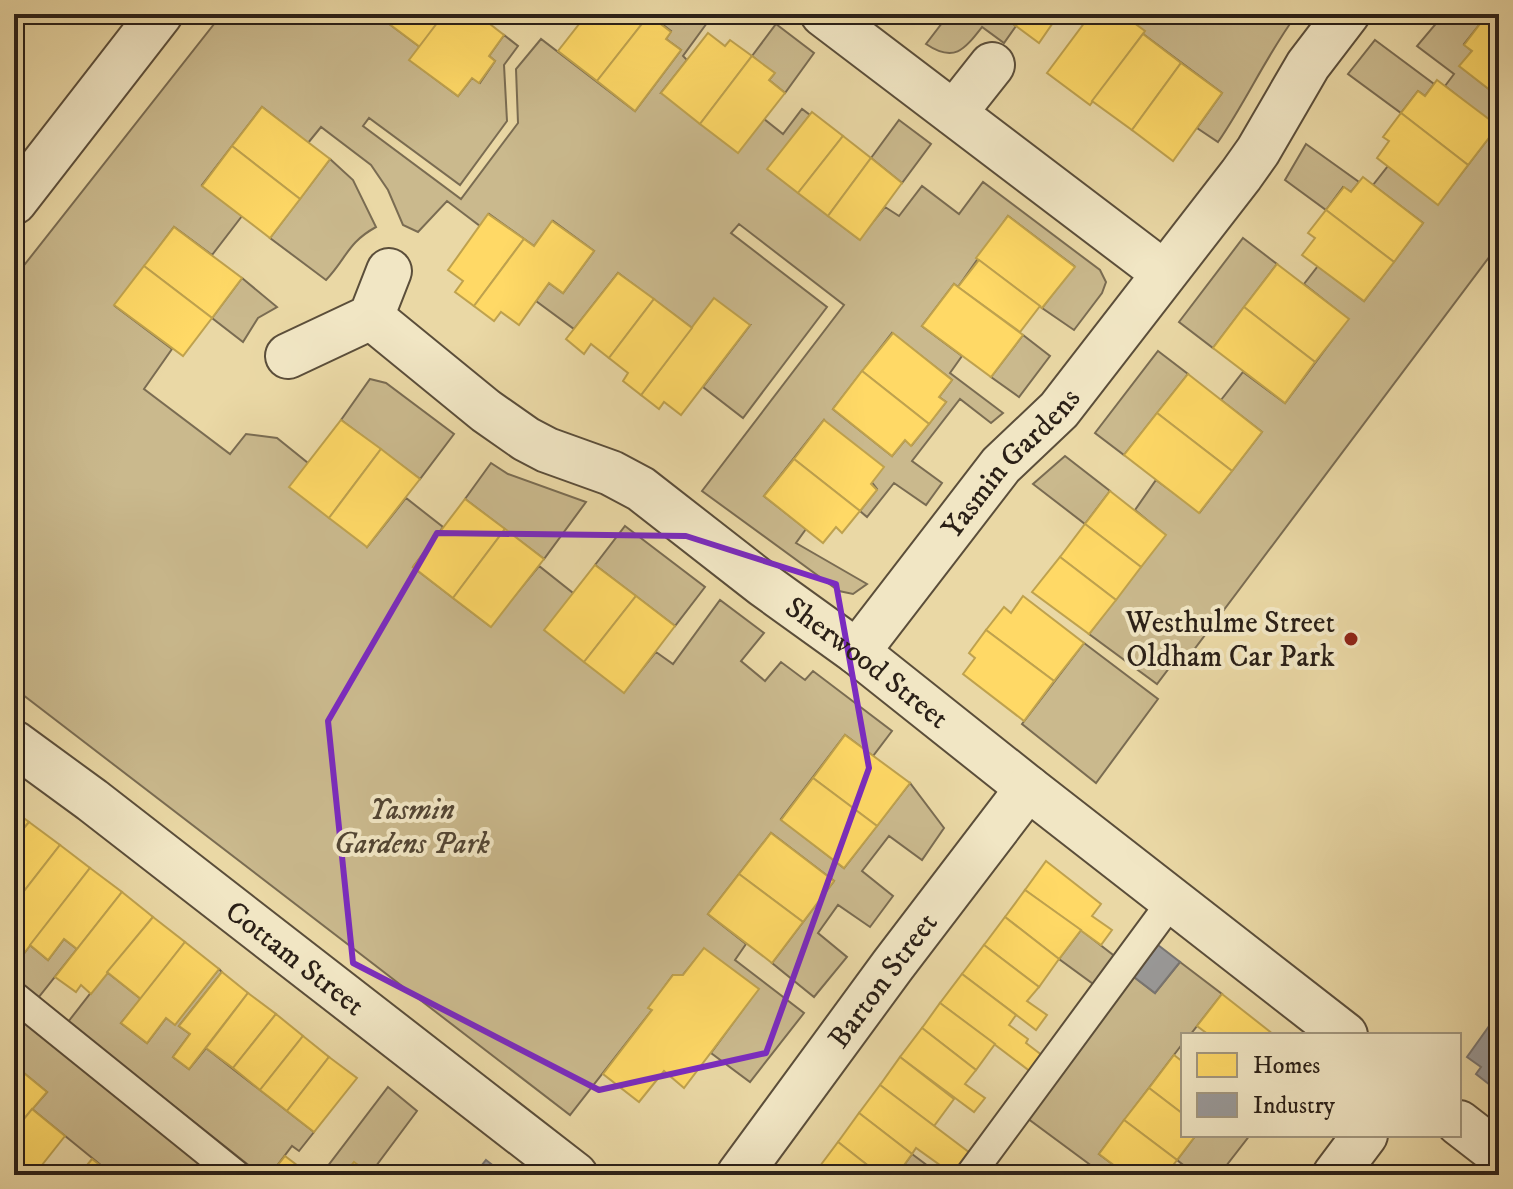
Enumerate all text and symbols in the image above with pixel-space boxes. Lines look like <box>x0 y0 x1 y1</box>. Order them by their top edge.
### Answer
street label: Yasmin Gardens <box>934 381 1089 546</box>
street label: Sherwood Street <box>777 589 955 738</box>
place label: Westhulme Street Oldham Car Park <box>1125 605 1335 676</box>
marker: Westhulme Street Oldham Car Park <box>1342 630 1360 648</box>
park label: Yasmin Gardens Park <box>334 792 490 863</box>
street label: Cottam Street <box>217 893 371 1025</box>
street label: Barton Street <box>821 906 946 1056</box>
legend <box>1181 1033 1461 1137</box>
text: Homes <box>1253 1051 1320 1081</box>
text: Industry <box>1253 1091 1336 1121</box>

